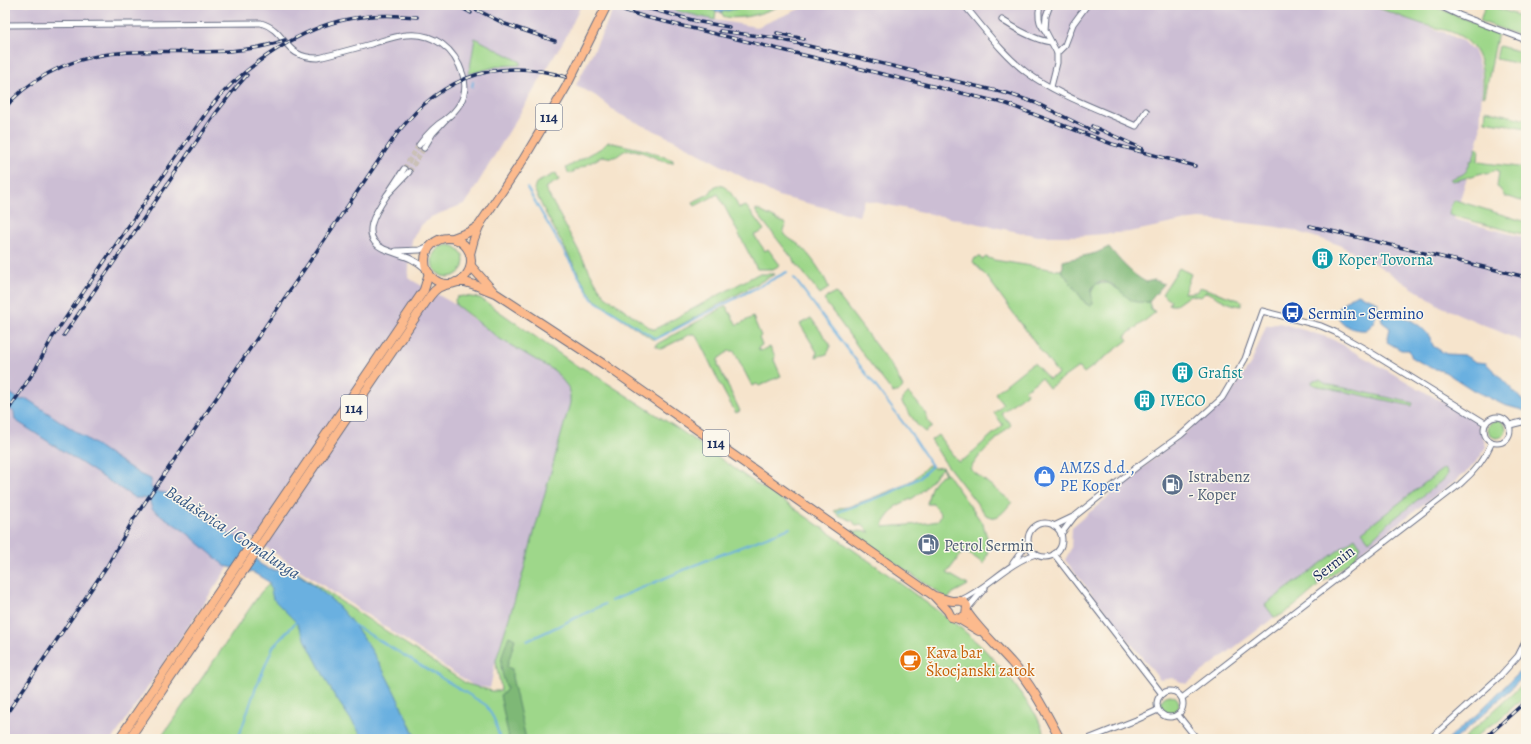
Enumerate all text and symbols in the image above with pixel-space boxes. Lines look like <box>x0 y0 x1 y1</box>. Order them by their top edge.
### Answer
road number: 114 <box>536 104 562 130</box>
building icon: Koper Tovorna <box>1310 246 1336 272</box>
place label: Koper Tovorna <box>1338 249 1434 271</box>
bus stop icon: Sermin - Sermino <box>1279 300 1305 326</box>
place label: Sermin - Sermino <box>1308 303 1424 325</box>
building icon: Grafist <box>1170 359 1196 385</box>
place label: Grafist <box>1198 362 1243 384</box>
building icon: IVECO <box>1132 387 1158 413</box>
place label: IVECO <box>1160 390 1206 412</box>
road number: 114 <box>341 395 367 421</box>
road number: 114 <box>703 430 729 456</box>
place label: AMZS d.d., PE Koper <box>1059 457 1135 497</box>
shop icon: AMZS d.d., PE Koper <box>1032 463 1058 489</box>
place label: Istrabenz - Koper <box>1188 466 1250 506</box>
fuel station icon: Istrabenz - Koper <box>1159 472 1185 498</box>
water label: Badaševica / Cornalunga <box>161 480 305 585</box>
fuel station icon: Petrol Sermin <box>915 532 941 558</box>
place label: Petrol Sermin <box>944 535 1034 557</box>
street label: Sermin <box>1308 540 1360 587</box>
place label: Kava bar Škocjanski zatok <box>926 642 1035 682</box>
cafe icon: Kava bar Škocjanski zatok <box>898 648 924 674</box>

